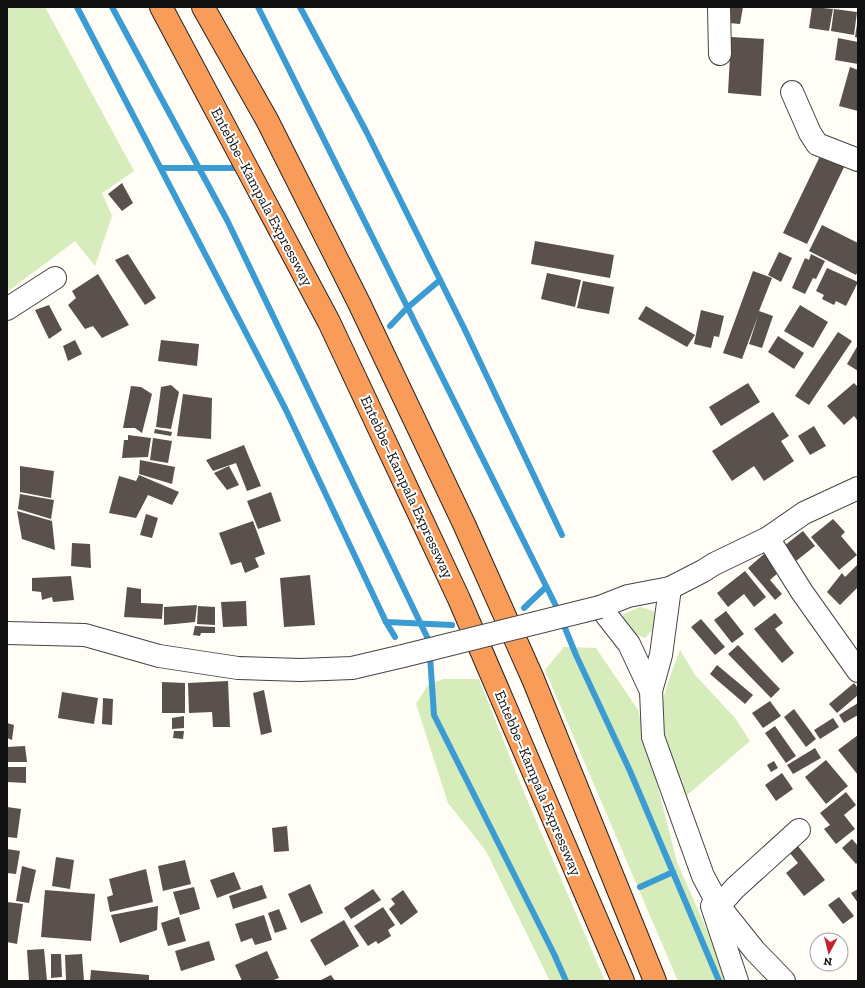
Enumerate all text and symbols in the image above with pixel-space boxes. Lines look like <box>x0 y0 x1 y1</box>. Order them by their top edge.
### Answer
street label: Entebbe–Kampala Expressway <box>207 105 317 290</box>
street label: Entebbe–Kampala Expressway <box>357 393 457 581</box>
street label: Entebbe–Kampala Expressway <box>491 688 585 879</box>
north arrow <box>809 932 849 972</box>
text: N <box>822 954 833 968</box>

